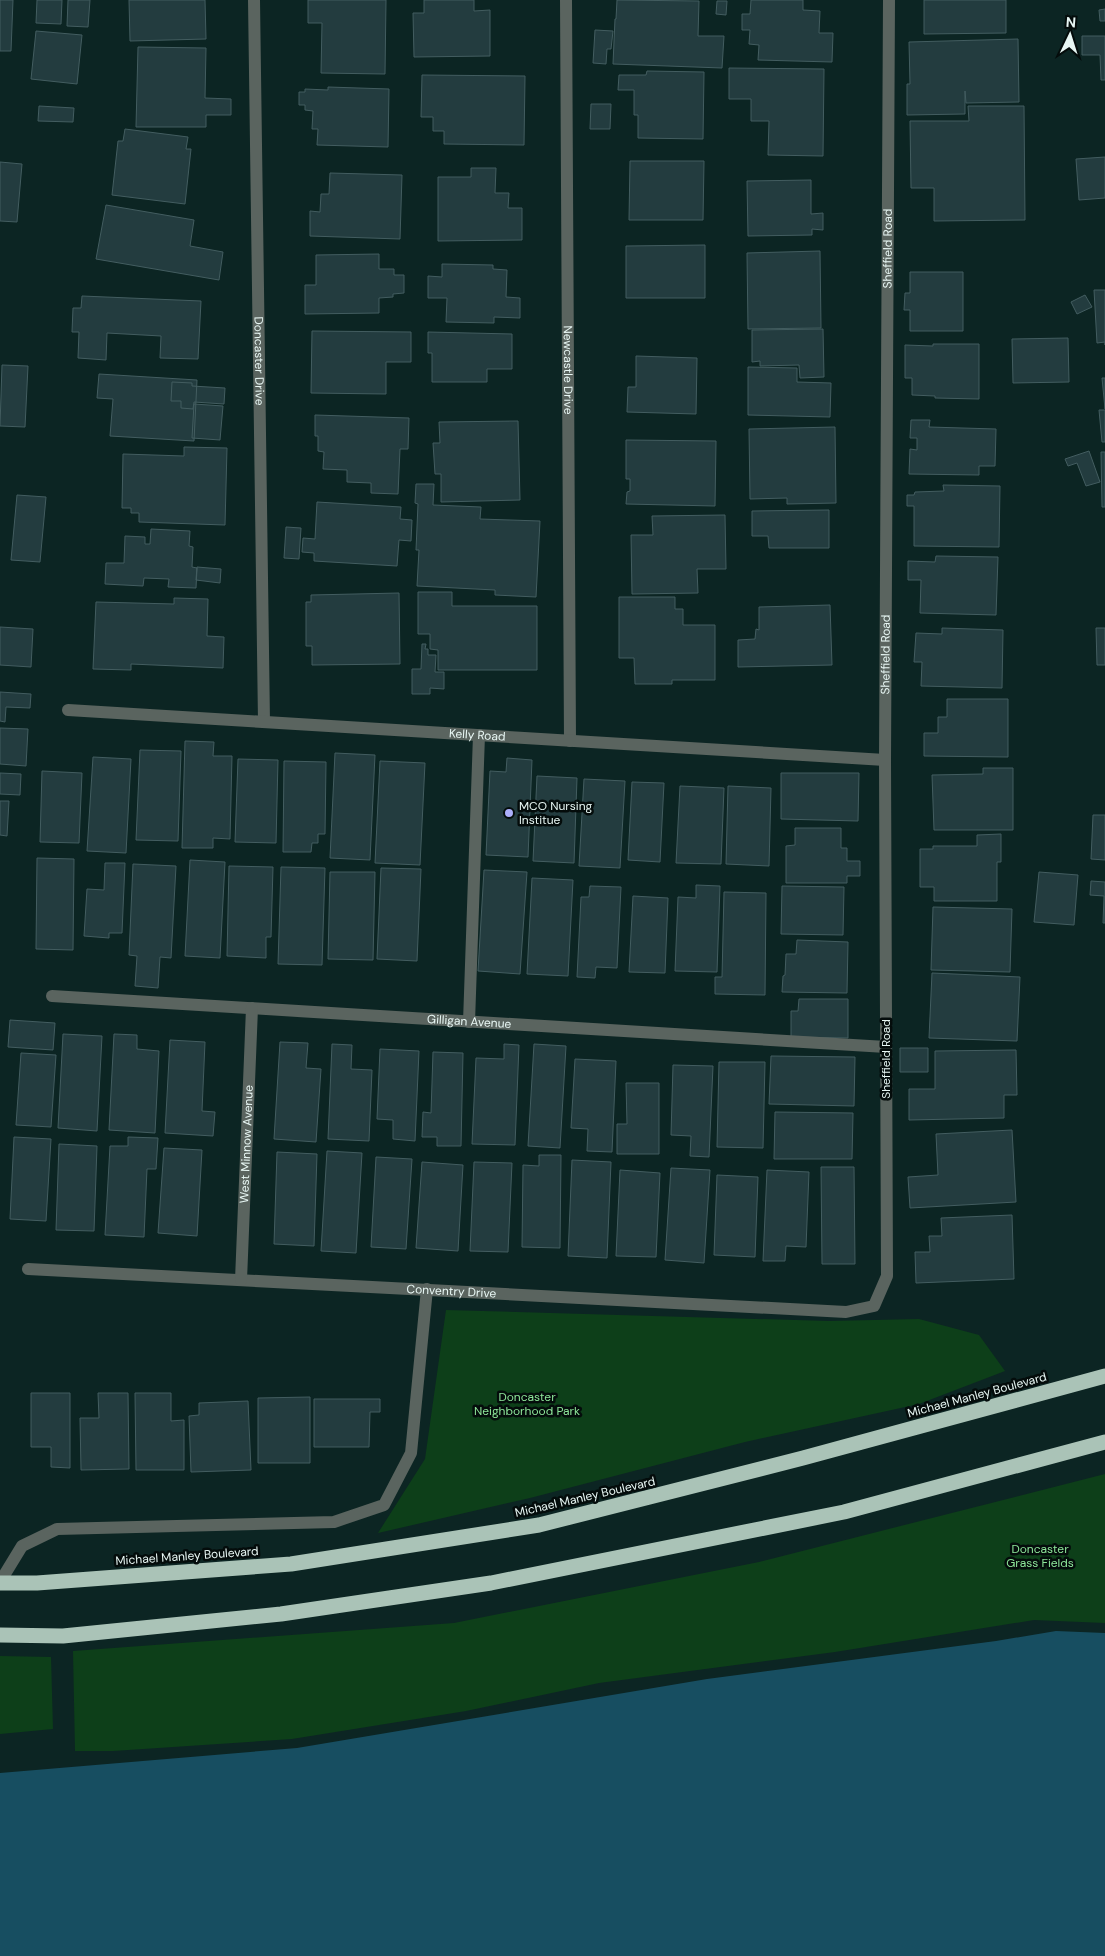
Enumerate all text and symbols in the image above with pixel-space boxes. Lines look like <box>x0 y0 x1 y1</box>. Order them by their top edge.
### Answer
north arrow <box>1045 10 1095 60</box>
text: N <box>1065 13 1077 31</box>
street label: Sheffield Road <box>879 209 896 288</box>
street label: Doncaster Drive <box>250 316 268 406</box>
street label: Newcastle Drive <box>560 326 576 415</box>
street label: Sheffield Road <box>877 615 894 694</box>
street label: Kelly Road <box>448 725 506 745</box>
place label: MCO Nursing Institue <box>519 798 593 828</box>
marker: MCO Nursing Institue <box>503 807 515 819</box>
street label: Gilligan Avenue <box>427 1011 512 1032</box>
street label: Sheffield Road <box>878 1019 894 1099</box>
street label: West Minnow Avenue <box>236 1084 257 1204</box>
street label: Conventry Drive <box>406 1281 497 1302</box>
street label: Michael Manley Boulevard <box>906 1369 1048 1421</box>
park label: Doncaster Neighborhood Park <box>474 1389 580 1419</box>
street label: Michael Manley Boulevard <box>513 1473 657 1521</box>
park label: Doncaster Grass Fields <box>1006 1541 1074 1571</box>
street label: Michael Manley Boulevard <box>115 1543 259 1569</box>

